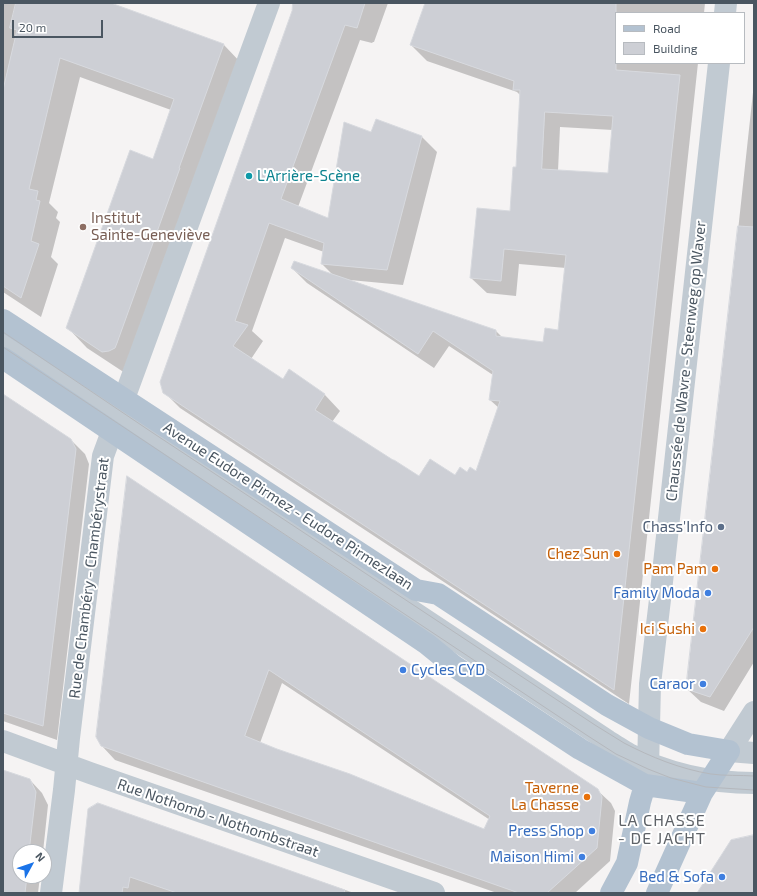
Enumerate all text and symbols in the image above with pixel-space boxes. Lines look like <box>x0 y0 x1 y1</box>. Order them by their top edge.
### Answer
scale bar <box>14 12 105 38</box>
legend <box>615 12 745 64</box>
text: 20 m <box>19 20 46 34</box>
text: Road <box>653 21 681 35</box>
text: Building <box>653 41 697 55</box>
place label: L'Arrière-Scène <box>257 167 360 185</box>
marker: L'Arrière-Scène <box>244 171 254 181</box>
place label: Institut Sainte-Geneviève <box>91 209 210 244</box>
street label: Chaussée de Wavre - Steenweg op Waver <box>662 220 710 502</box>
marker: Institut Sainte-Geneviève <box>78 222 88 232</box>
street label: Avenue Eudore Pirmez - Eudore Pirmezlaan <box>160 418 416 594</box>
street label: Rue de Chambéry - Chambérystraat <box>65 457 113 699</box>
place label: Chass'Info <box>642 518 713 536</box>
marker: Chass'Info <box>716 522 726 532</box>
place label: Chez Sun <box>547 545 609 563</box>
marker: Chez Sun <box>612 549 622 559</box>
place label: Pam Pam <box>643 560 707 578</box>
marker: Pam Pam <box>710 564 720 574</box>
place label: Family Moda <box>613 584 700 602</box>
marker: Family Moda <box>703 588 713 598</box>
place label: Ici Sushi <box>640 620 695 638</box>
marker: Ici Sushi <box>698 624 708 634</box>
place label: Cycles CYD <box>411 661 485 679</box>
marker: Cycles CYD <box>398 665 408 675</box>
place label: Caraor <box>649 675 695 693</box>
marker: Caraor <box>698 679 708 689</box>
street label: Rue Nothomb - Nothombstraat <box>115 775 321 861</box>
place label: Taverne La Chasse <box>511 779 579 814</box>
marker: Taverne La Chasse <box>582 792 592 802</box>
district label: LA CHASSE - DE JACHT <box>618 811 706 849</box>
place label: Press Shop <box>508 822 584 840</box>
marker: Press Shop <box>587 826 597 836</box>
north arrow <box>12 844 52 884</box>
place label: Maison Himi <box>490 848 574 866</box>
text: N <box>33 849 48 864</box>
marker: Maison Himi <box>577 852 587 862</box>
place label: Bed & Sofa <box>639 868 714 886</box>
marker: Bed & Sofa <box>717 872 727 882</box>

